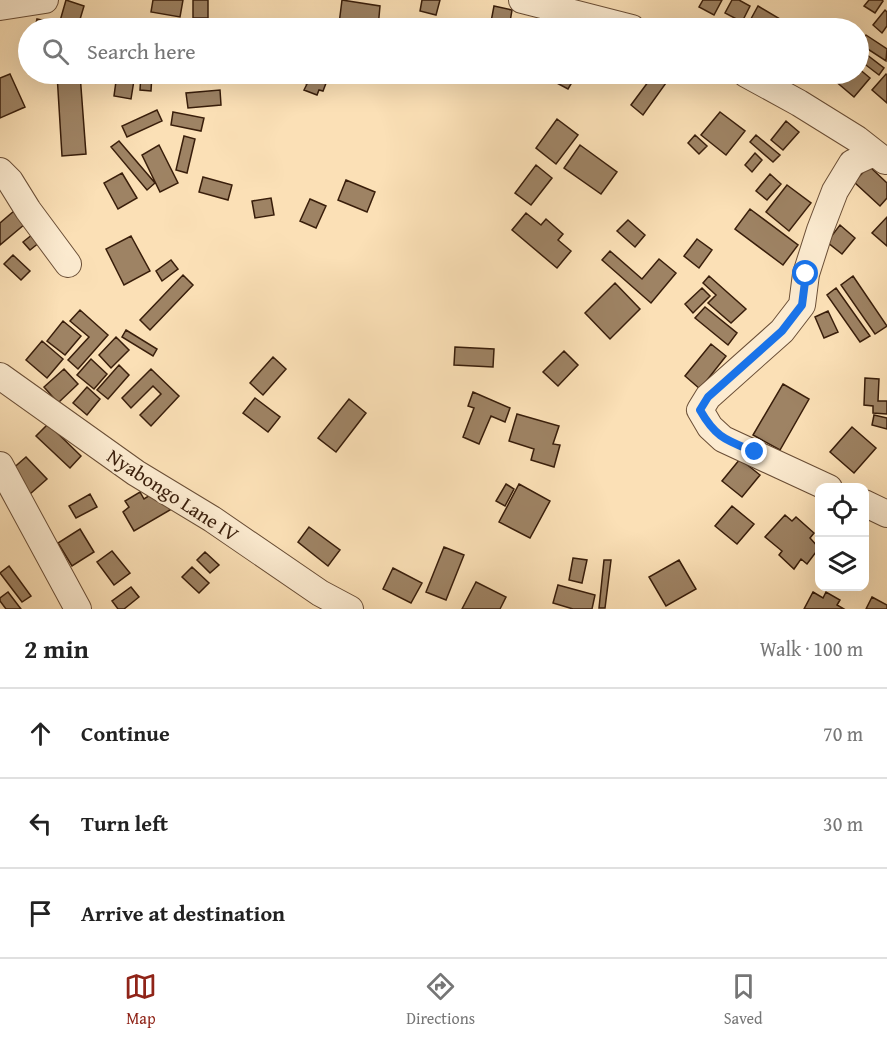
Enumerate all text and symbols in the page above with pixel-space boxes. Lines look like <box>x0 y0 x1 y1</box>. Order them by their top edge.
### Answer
search box <box>18 18 869 84</box>
icon: search <box>39 35 72 68</box>
text: Search here <box>87 35 196 67</box>
route start <box>792 260 818 286</box>
route end <box>741 438 767 464</box>
street label: Nyabongo Lane IV <box>102 441 245 548</box>
map controls <box>815 483 869 591</box>
button: locate <box>815 483 869 537</box>
button: layers <box>815 537 869 591</box>
text: 2 min <box>24 629 89 668</box>
text: Walk · 100 m <box>760 634 863 663</box>
icon: ahead <box>24 717 57 750</box>
text: Continue <box>81 717 170 749</box>
text: 70 m <box>823 719 863 748</box>
icon: left <box>24 807 57 840</box>
text: Turn left <box>81 807 168 839</box>
text: 30 m <box>823 809 863 838</box>
icon: arrive <box>24 897 57 930</box>
text: Arrive at destination <box>81 897 285 929</box>
tab: Map <box>124 970 157 1030</box>
tab: Directions <box>406 970 475 1030</box>
tab: Saved <box>724 970 763 1030</box>

